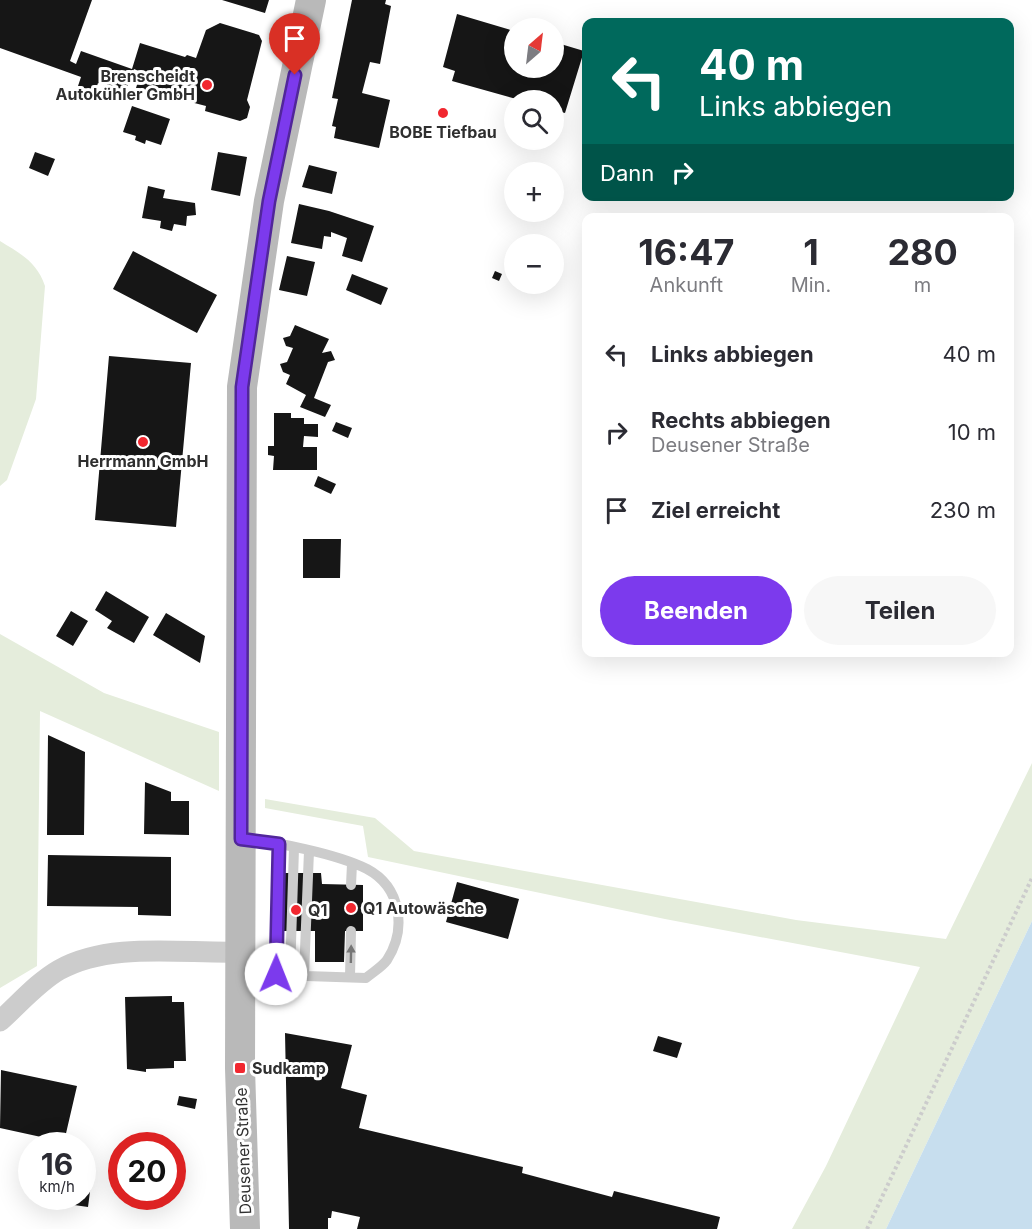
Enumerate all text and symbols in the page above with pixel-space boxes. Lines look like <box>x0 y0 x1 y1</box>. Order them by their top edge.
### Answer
pin <box>269 13 320 75</box>
north arrow <box>504 18 564 78</box>
map controls <box>504 18 564 294</box>
icon: arrive <box>278 22 311 55</box>
text: 40 m <box>699 39 804 90</box>
icon: left <box>600 42 678 120</box>
place label: Brenscheidt Autokühler GmbH <box>56 66 195 104</box>
marker: Brenscheidt Autokühler GmbH <box>200 78 214 92</box>
button: search <box>504 90 564 150</box>
text: Links abbiegen <box>699 90 892 123</box>
marker: BOBE Tiefbau <box>436 106 450 120</box>
place label: BOBE Tiefbau <box>389 122 497 142</box>
icon: right <box>666 156 699 189</box>
text: Dann <box>600 160 654 186</box>
button: + <box>504 162 564 222</box>
text: 16:47 <box>638 230 734 274</box>
text: 1 <box>803 230 819 274</box>
text: 280 <box>887 230 958 274</box>
button: − <box>504 234 564 294</box>
text: Ankunft <box>650 273 723 297</box>
text: Min. <box>791 273 831 297</box>
text: m <box>914 273 931 297</box>
icon: left <box>600 338 633 371</box>
text: Links abbiegen <box>651 341 814 367</box>
text: 40 m <box>942 341 996 367</box>
text: Rechts abbiegen <box>651 407 831 433</box>
icon: right <box>600 416 633 449</box>
text: 10 m <box>948 419 996 445</box>
text: Deusener Straße <box>651 433 810 457</box>
marker: Herrmann GmbH <box>136 435 150 449</box>
place label: Herrmann GmbH <box>78 451 209 471</box>
icon: arrive <box>600 494 633 527</box>
text: Ziel erreicht <box>651 497 780 523</box>
text: 230 m <box>930 497 996 523</box>
button: Beenden <box>600 576 792 645</box>
button: Teilen <box>804 576 996 645</box>
place label: Q1 Autowäsche <box>363 898 484 918</box>
place label: Q1 <box>308 900 327 920</box>
marker: Q1 Autowäsche <box>344 901 358 915</box>
marker: Q1 <box>289 903 303 917</box>
position arrow <box>244 942 308 1006</box>
one-way arrow <box>346 945 355 964</box>
place label: Sudkamp <box>252 1058 326 1078</box>
marker: Sudkamp <box>233 1061 247 1075</box>
street label: Deusener Straße <box>231 1087 255 1215</box>
speed limit sign: 20 <box>108 1132 186 1210</box>
text: 16 <box>41 1146 73 1182</box>
text: km/h <box>39 1177 75 1196</box>

